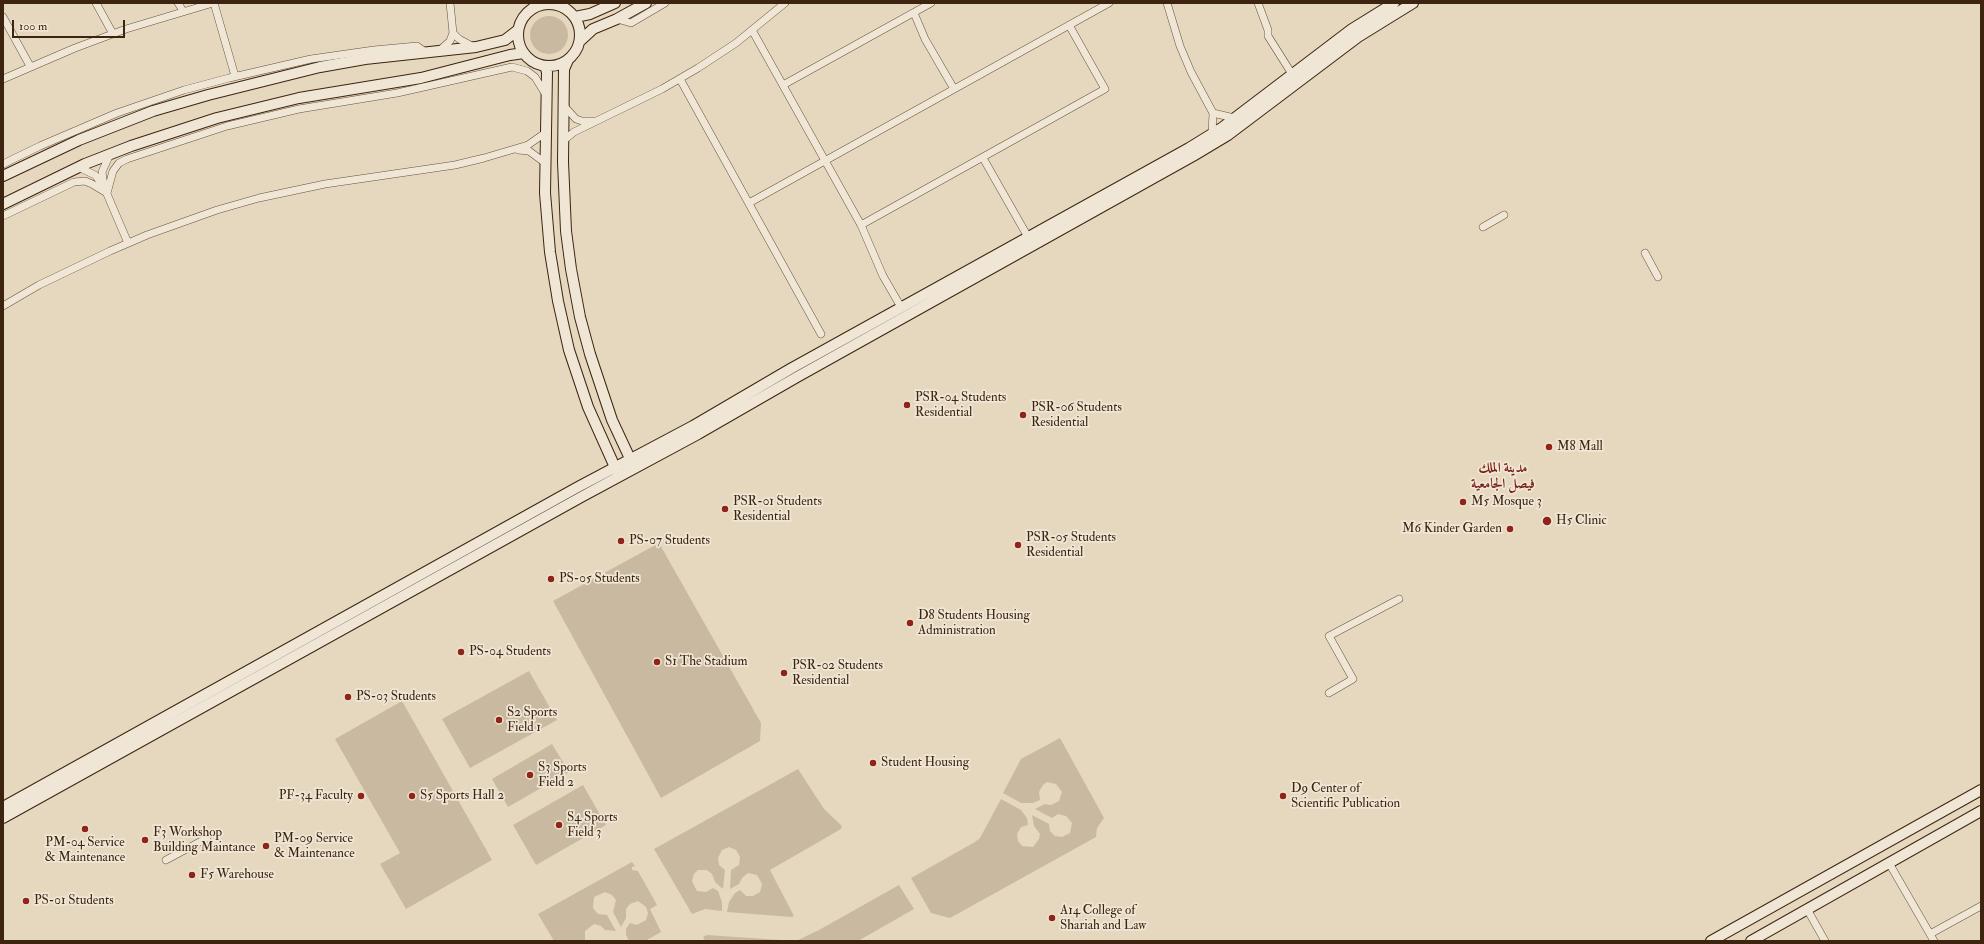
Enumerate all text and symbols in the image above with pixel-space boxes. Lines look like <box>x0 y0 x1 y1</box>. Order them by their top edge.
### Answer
scale bar <box>14 12 127 38</box>
text: 100 m <box>19 19 47 34</box>
place label: PSR-04 Students Residential <box>915 390 1006 421</box>
marker: PSR-04 Students Residential <box>902 400 912 410</box>
place label: PSR-06 Students Residential <box>1031 400 1122 431</box>
marker: PSR-06 Students Residential <box>1018 410 1028 420</box>
place label: M8 Mall <box>1557 439 1603 455</box>
marker: M8 Mall <box>1544 442 1554 452</box>
district label: مدينة الملك فيصل الجامعية <box>1471 461 1535 494</box>
place label: PSR-01 Students Residential <box>733 494 822 525</box>
place label: M5 Mosque 3 <box>1471 494 1542 510</box>
marker: M5 Mosque 3 <box>1458 497 1468 507</box>
marker: PSR-01 Students Residential <box>720 504 730 514</box>
place label: H5 Clinic <box>1556 513 1607 529</box>
marker: H5 Clinic <box>1541 515 1553 527</box>
place label: M6 Kinder Garden <box>1402 521 1502 537</box>
marker: M6 Kinder Garden <box>1505 524 1515 534</box>
place label: PSR-05 Students Residential <box>1026 530 1116 561</box>
place label: PS-07 Students <box>629 533 710 549</box>
marker: PS-07 Students <box>616 536 626 546</box>
marker: PSR-05 Students Residential <box>1013 540 1023 550</box>
place label: PS-05 Students <box>559 571 640 587</box>
marker: PS-05 Students <box>546 574 556 584</box>
place label: D8 Students Housing Administration <box>918 608 1030 639</box>
marker: D8 Students Housing Administration <box>905 618 915 628</box>
place label: PS-04 Students <box>469 644 551 660</box>
marker: PS-04 Students <box>456 647 466 657</box>
place label: S1 The Stadium <box>665 654 748 670</box>
marker: S1 The Stadium <box>652 657 662 667</box>
place label: PSR-02 Students Residential <box>792 658 883 689</box>
marker: PSR-02 Students Residential <box>779 668 789 678</box>
place label: PS-03 Students <box>356 689 436 705</box>
marker: PS-03 Students <box>343 692 353 702</box>
place label: S2 Sports Field 1 <box>507 705 557 736</box>
marker: S2 Sports Field 1 <box>494 715 504 725</box>
place label: Student Housing <box>881 755 969 771</box>
marker: Student Housing <box>868 758 878 768</box>
place label: S3 Sports Field 2 <box>538 760 587 791</box>
marker: S3 Sports Field 2 <box>525 770 535 780</box>
place label: D9 Center of Scientific Publication <box>1291 781 1400 812</box>
place label: PF-34 Faculty <box>279 788 353 804</box>
place label: S5 Sports Hall 2 <box>420 788 504 804</box>
marker: PF-34 Faculty <box>356 791 366 801</box>
marker: S5 Sports Hall 2 <box>407 791 417 801</box>
marker: D9 Center of Scientific Publication <box>1278 791 1288 801</box>
place label: S4 Sports Field 3 <box>567 810 618 841</box>
marker: S4 Sports Field 3 <box>554 820 564 830</box>
marker: PM-04 Service & Maintenance <box>80 824 90 834</box>
place label: F3 Workshop Building Maintance <box>153 825 256 856</box>
place label: PM-09 Service & Maintenance <box>274 831 355 862</box>
place label: PM-04 Service & Maintenance <box>45 835 125 866</box>
marker: F3 Workshop Building Maintance <box>140 835 150 845</box>
marker: PM-09 Service & Maintenance <box>261 841 271 851</box>
place label: F5 Warehouse <box>200 867 274 883</box>
marker: F5 Warehouse <box>187 870 197 880</box>
place label: PS-01 Students <box>34 893 114 909</box>
marker: PS-01 Students <box>21 896 31 906</box>
place label: A14 College of Shariah and Law <box>1060 903 1146 934</box>
marker: A14 College of Shariah and Law <box>1047 913 1057 923</box>

